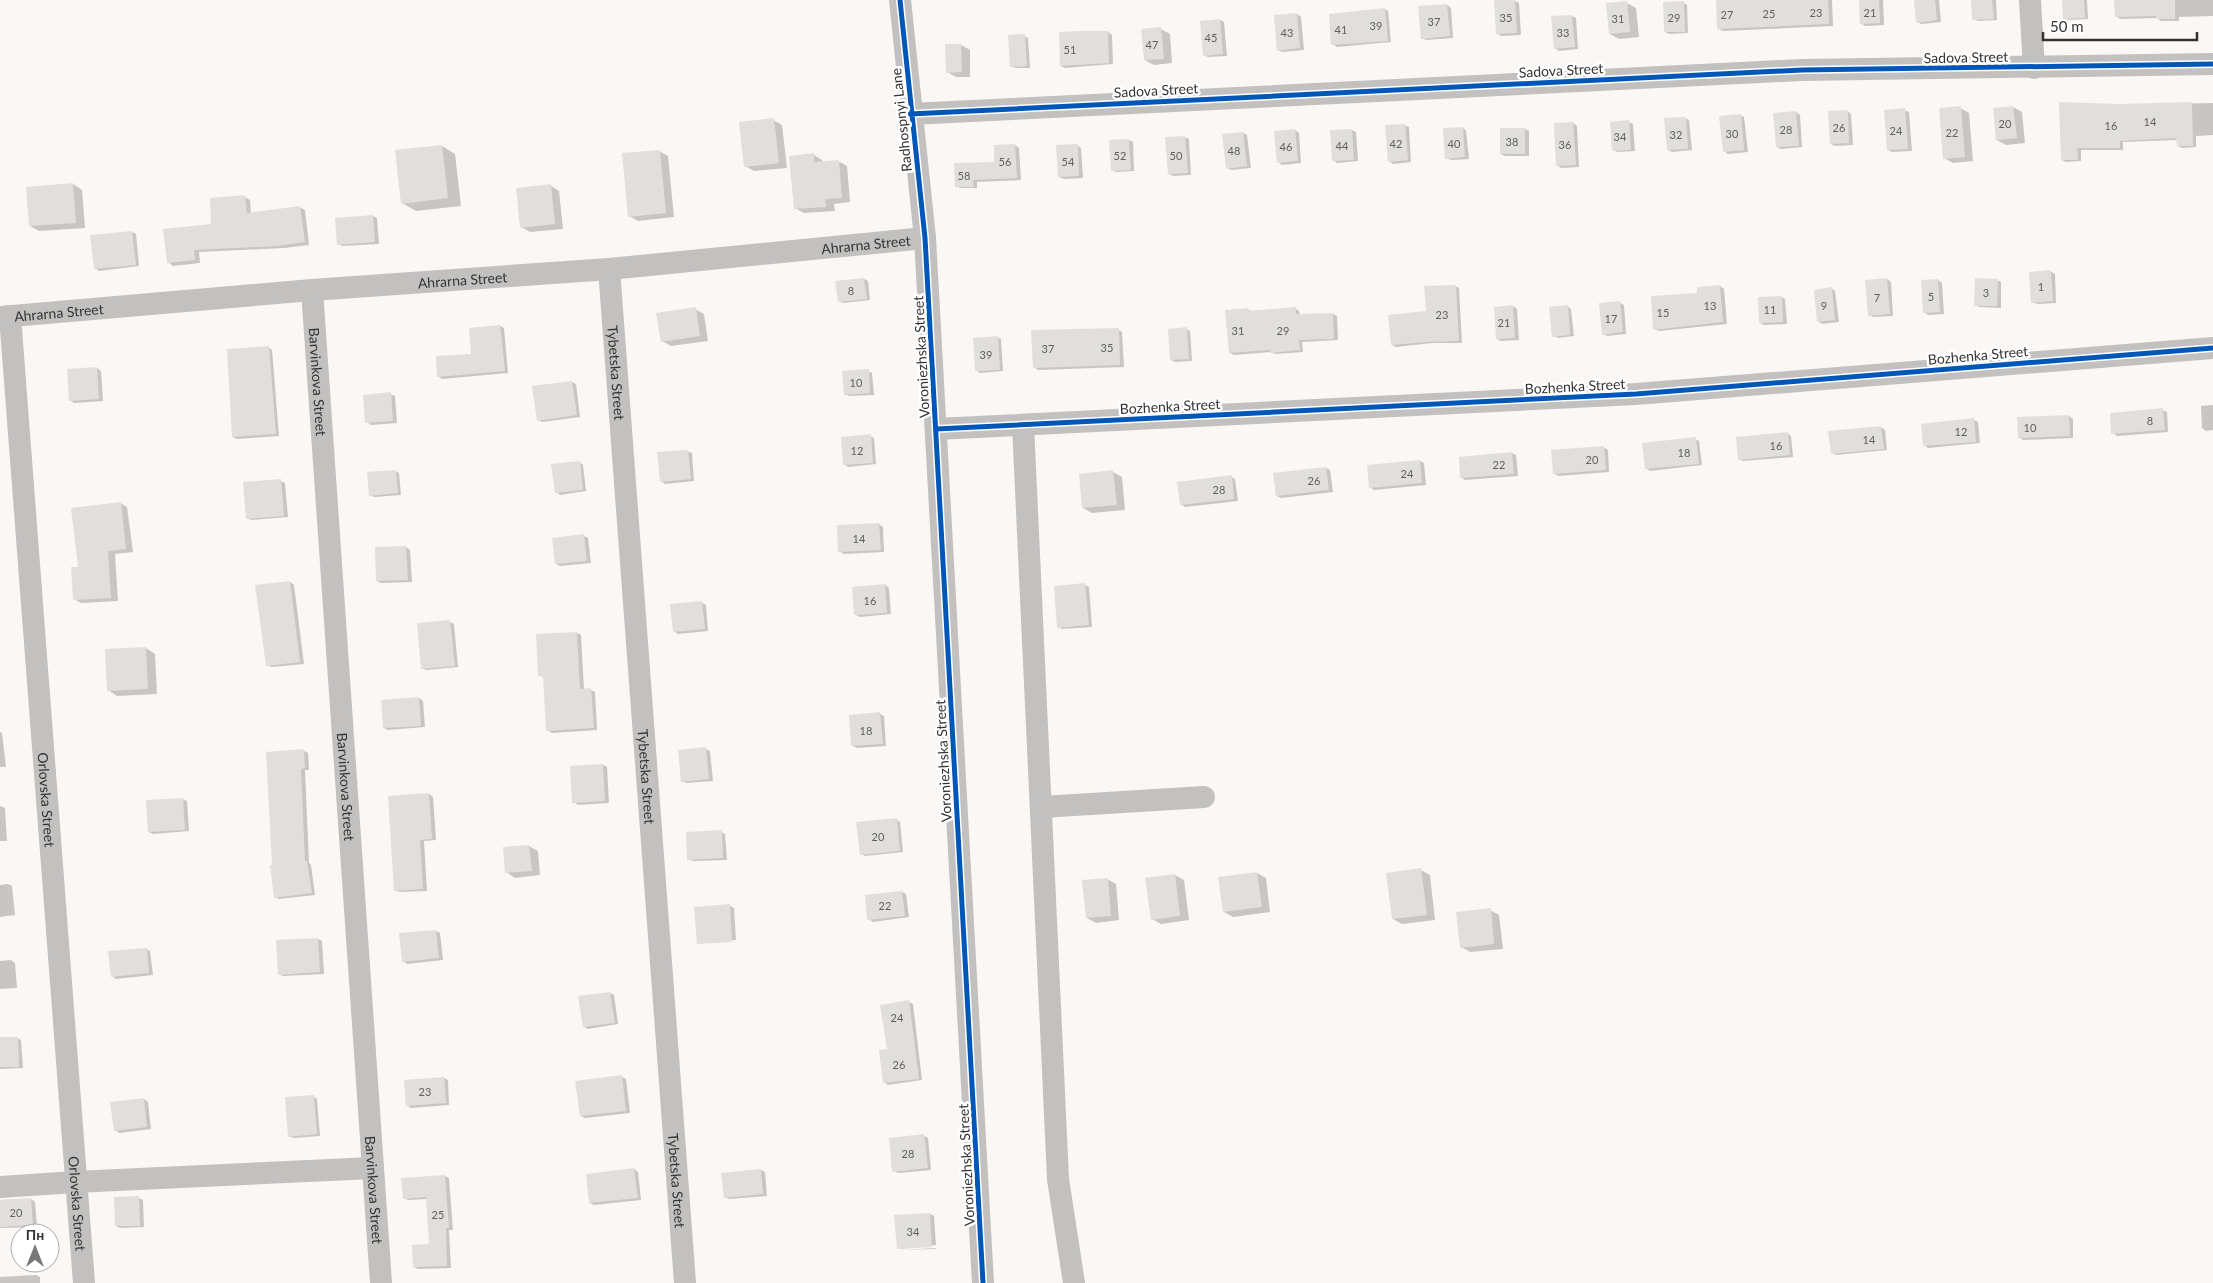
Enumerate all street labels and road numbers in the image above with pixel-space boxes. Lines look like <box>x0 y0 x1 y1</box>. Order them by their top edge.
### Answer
street label: Sadova Street <box>1924 48 2008 66</box>
street label: Sadova Street <box>1518 59 1604 81</box>
street label: Radhospnyi Lane <box>887 67 915 173</box>
street label: Sadova Street <box>1113 79 1199 101</box>
street label: Ahrarna Street <box>820 231 911 257</box>
street label: Ahrarna Street <box>417 268 508 291</box>
street label: Voroniezhska Street <box>909 295 933 419</box>
street label: Ahrarna Street <box>13 300 104 324</box>
street label: Tybetska Street <box>605 325 629 421</box>
street label: Barvinkova Street <box>306 327 331 436</box>
street label: Bozhenka Street <box>1927 342 2029 368</box>
street label: Bozhenka Street <box>1524 375 1626 397</box>
street label: Bozhenka Street <box>1119 395 1221 417</box>
street label: Voroniezhska Street <box>931 699 955 823</box>
street label: Tybetska Street <box>635 728 659 825</box>
street label: Barvinkova Street <box>334 732 359 841</box>
street label: Orlovska Street <box>35 752 59 848</box>
street label: Voroniezhska Street <box>954 1103 978 1227</box>
street label: Tybetska Street <box>665 1132 689 1229</box>
street label: Barvinkova Street <box>362 1135 387 1245</box>
street label: Orlovska Street <box>66 1155 90 1251</box>

